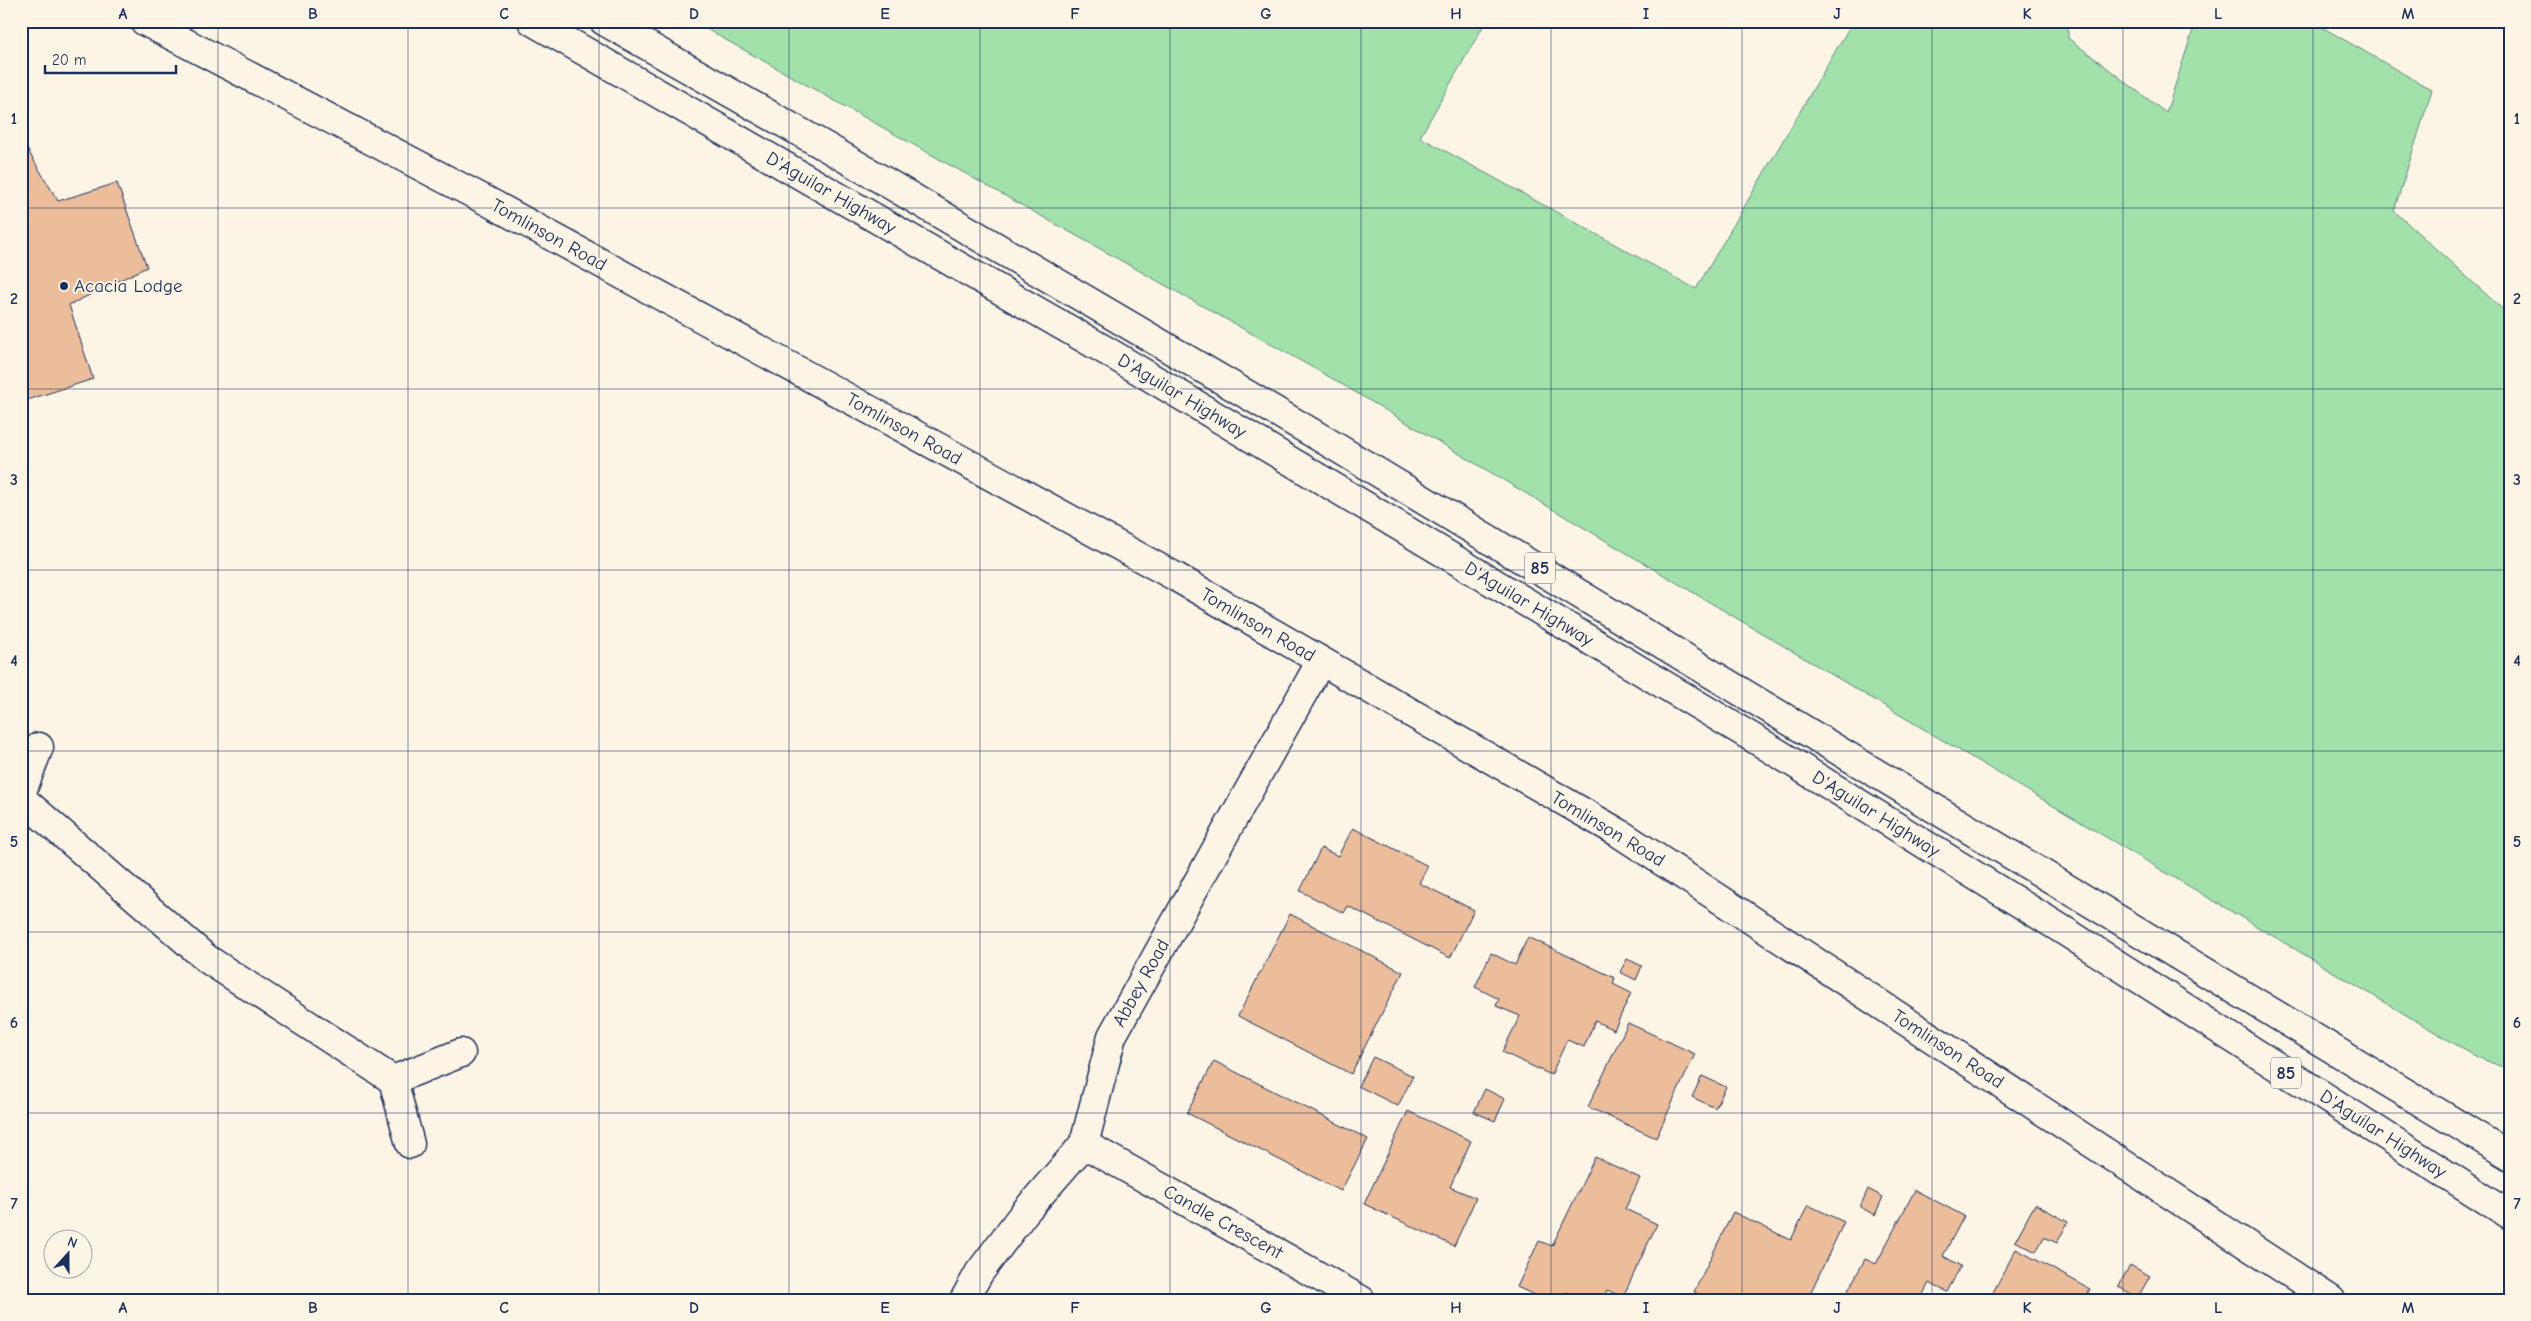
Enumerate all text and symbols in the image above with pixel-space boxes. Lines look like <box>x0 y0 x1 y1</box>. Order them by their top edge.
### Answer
text: A <box>119 5 128 23</box>
text: B <box>308 5 318 23</box>
text: C <box>499 5 509 23</box>
text: D <box>689 5 699 23</box>
text: E <box>880 5 890 23</box>
text: F <box>1070 5 1080 23</box>
text: G <box>1260 5 1272 23</box>
text: H <box>1450 5 1462 23</box>
text: I <box>1643 5 1649 23</box>
text: J <box>1833 5 1841 23</box>
text: K <box>2022 5 2032 23</box>
text: L <box>2214 5 2222 23</box>
text: M <box>2402 5 2415 23</box>
scale bar <box>45 42 176 74</box>
text: 20 m <box>52 51 86 69</box>
text: 1 <box>11 110 17 128</box>
text: 1 <box>2514 110 2520 128</box>
street label: D'Aguilar Highway <box>762 147 900 239</box>
street label: Tomlinson Road <box>487 194 611 276</box>
place label: Acacia Lodge <box>74 275 183 297</box>
marker: Acacia Lodge <box>58 280 70 292</box>
text: 2 <box>10 290 18 308</box>
text: 2 <box>2513 290 2521 308</box>
street label: D'Aguilar Highway <box>1114 349 1251 443</box>
street label: Tomlinson Road <box>842 388 966 470</box>
text: 3 <box>10 471 18 489</box>
text: 3 <box>2513 471 2521 489</box>
road number: 85 <box>1525 552 1555 584</box>
street label: D'Aguilar Highway <box>1461 557 1598 651</box>
street label: Tomlinson Road <box>1197 583 1319 667</box>
text: 4 <box>10 652 18 670</box>
text: 4 <box>2513 652 2521 670</box>
street label: D'Aguilar Highway <box>1808 766 1944 862</box>
street label: Tomlinson Road <box>1547 786 1669 872</box>
text: 5 <box>10 833 18 851</box>
text: 5 <box>2513 833 2521 851</box>
street label: Abbey Road <box>1108 935 1174 1031</box>
street label: Tomlinson Road <box>1888 1005 2008 1093</box>
text: 6 <box>10 1014 18 1032</box>
text: 6 <box>2513 1014 2521 1032</box>
road number: 85 <box>2271 1058 2301 1088</box>
street label: D'Aguilar Highway <box>2316 1085 2451 1183</box>
street label: Candle Crescent <box>1160 1180 1287 1264</box>
text: 7 <box>10 1195 18 1213</box>
text: 7 <box>2513 1195 2521 1213</box>
north arrow <box>42 1228 92 1278</box>
text: N <box>65 1233 80 1252</box>
text: A <box>119 1299 128 1317</box>
text: B <box>308 1299 318 1317</box>
text: C <box>499 1299 509 1317</box>
text: D <box>689 1299 699 1317</box>
text: E <box>880 1299 890 1317</box>
text: F <box>1070 1299 1080 1317</box>
text: G <box>1260 1299 1272 1317</box>
text: H <box>1450 1299 1462 1317</box>
text: I <box>1643 1299 1649 1317</box>
text: J <box>1833 1299 1841 1317</box>
text: K <box>2022 1299 2032 1317</box>
text: L <box>2214 1299 2222 1317</box>
text: M <box>2402 1299 2415 1317</box>

